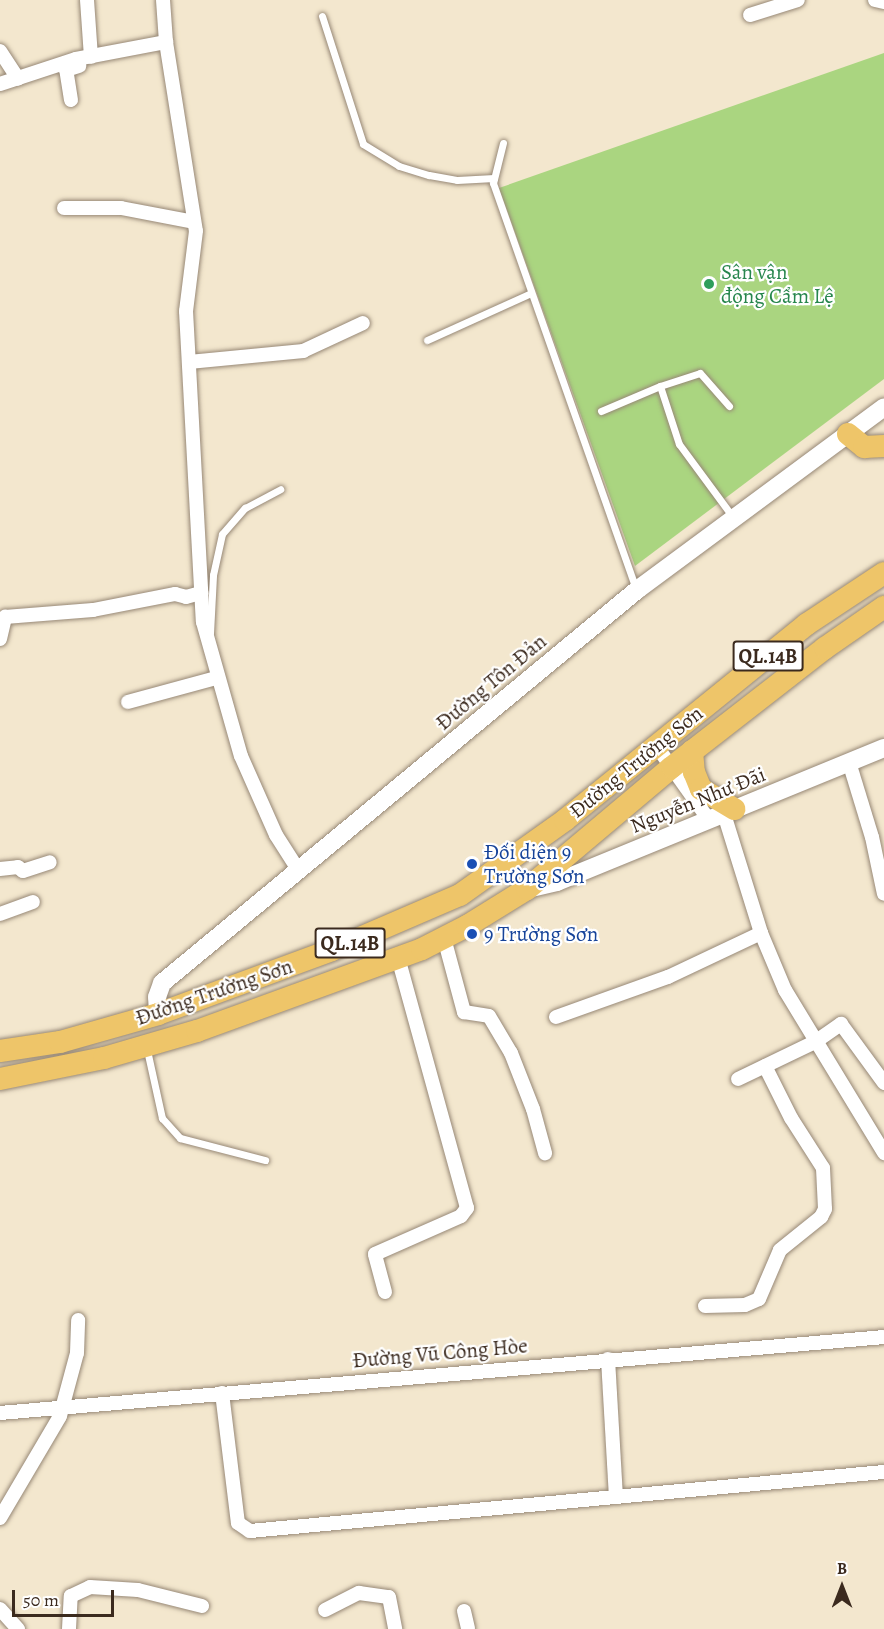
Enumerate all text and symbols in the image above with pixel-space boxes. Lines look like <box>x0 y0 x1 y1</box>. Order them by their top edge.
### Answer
place label: Sân vận động Cẩm Lệ <box>721 259 834 309</box>
marker: Sân vận động Cẩm Lệ <box>702 277 716 291</box>
street label: Đường Tôn Đản <box>431 629 551 735</box>
road number: QL.14B <box>732 639 804 673</box>
street label: Đường Trường Sơn <box>564 701 708 823</box>
street label: Nguyễn Như Đãi <box>627 761 769 839</box>
place label: Đối diện 9 Trường Sơn <box>484 839 585 889</box>
marker: Đối diện 9 Trường Sơn <box>465 857 479 871</box>
place label: 9 Trường Sơn <box>484 921 598 947</box>
road number: QL.14B <box>314 926 386 960</box>
marker: 9 Trường Sơn <box>465 927 479 941</box>
street label: Đường Trường Sơn <box>132 953 296 1031</box>
street label: Đường Vũ Công Hòe <box>351 1333 529 1373</box>
north arrow <box>812 1557 872 1617</box>
text: B <box>837 1558 847 1580</box>
scale bar <box>15 1578 117 1616</box>
text: 50 m <box>23 1588 59 1612</box>

